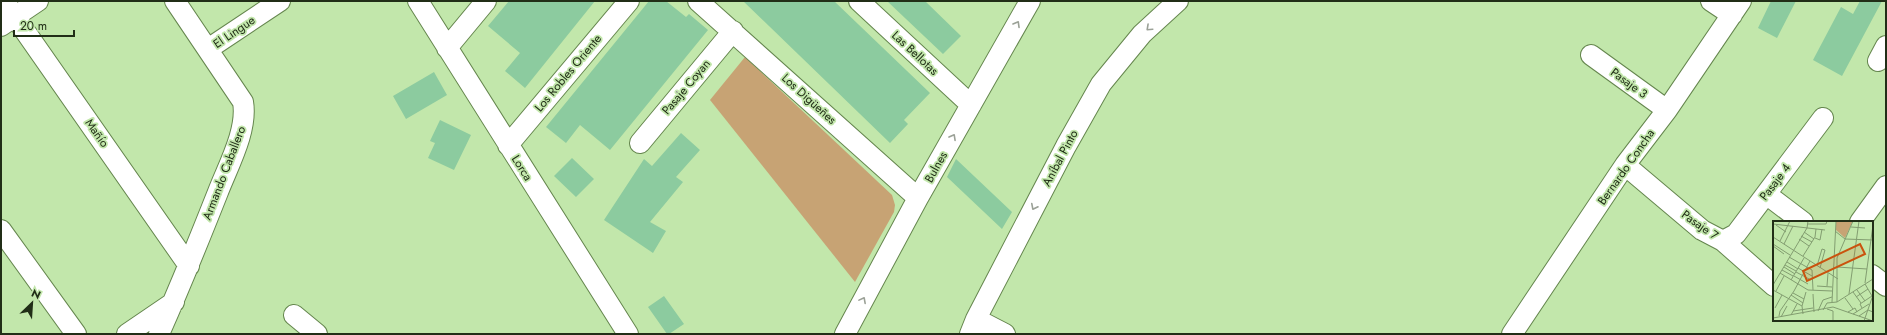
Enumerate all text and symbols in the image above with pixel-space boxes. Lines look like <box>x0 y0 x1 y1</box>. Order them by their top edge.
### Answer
street label: El Lingue <box>209 11 259 53</box>
scale bar <box>14 12 74 38</box>
text: 20 m <box>20 17 47 35</box>
one-way arrow <box>1013 21 1020 28</box>
one-way arrow <box>1146 23 1154 30</box>
street label: Las Bellotas <box>888 27 942 79</box>
street label: Los Robles Oriente <box>530 30 606 116</box>
street label: Pasaje Coyan <box>657 55 715 119</box>
street label: Pasaje 3 <box>1607 63 1652 103</box>
street label: Los Digüeñes <box>778 69 841 129</box>
street label: Mañío <box>81 115 114 151</box>
street label: Armando Caballero <box>198 123 250 223</box>
street label: Bernardo Concha <box>1593 125 1659 209</box>
street label: Aníbal Pinto <box>1038 126 1083 189</box>
one-way arrow <box>949 134 956 141</box>
street label: Bulnes <box>920 148 952 186</box>
street label: Lorca <box>507 152 537 185</box>
street label: Pasaje 4 <box>1755 160 1795 204</box>
one-way arrow <box>1032 203 1039 210</box>
street label: Pasaje 7 <box>1678 206 1723 245</box>
inset map <box>1773 221 1873 321</box>
north arrow <box>12 283 52 323</box>
text: N <box>29 285 44 303</box>
one-way arrow <box>859 297 866 304</box>

